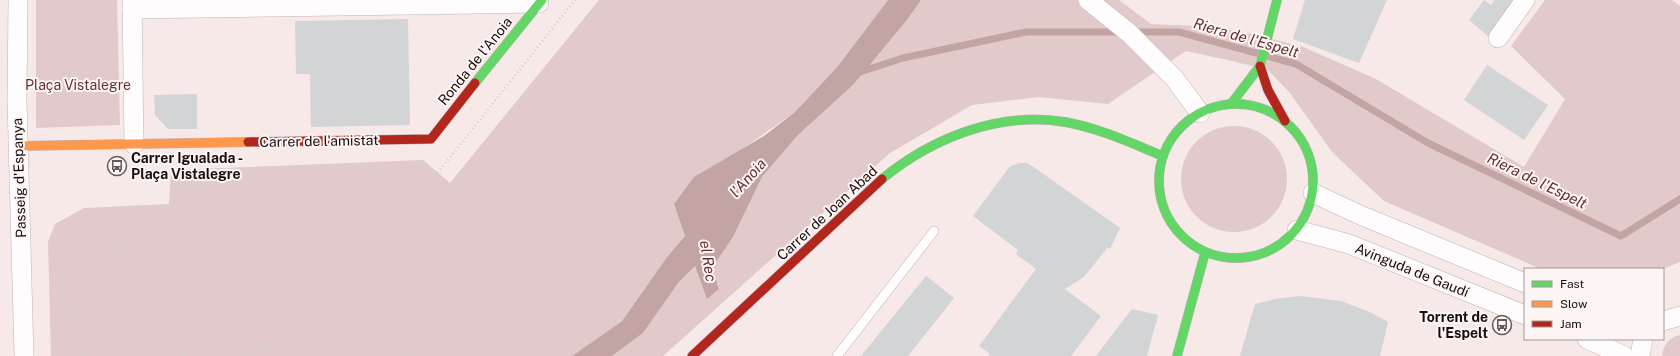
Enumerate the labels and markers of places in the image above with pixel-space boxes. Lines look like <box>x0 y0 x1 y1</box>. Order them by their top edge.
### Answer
place label: Carrer Igualada - Plaça Vistalegre <box>131 150 243 182</box>
bus stop icon: Carrer Igualada - Plaça Vistalegre <box>106 155 128 177</box>
place label: Torrent de l'Espelt <box>1419 309 1488 341</box>
bus stop icon: Torrent de l'Espelt <box>1491 314 1513 336</box>

